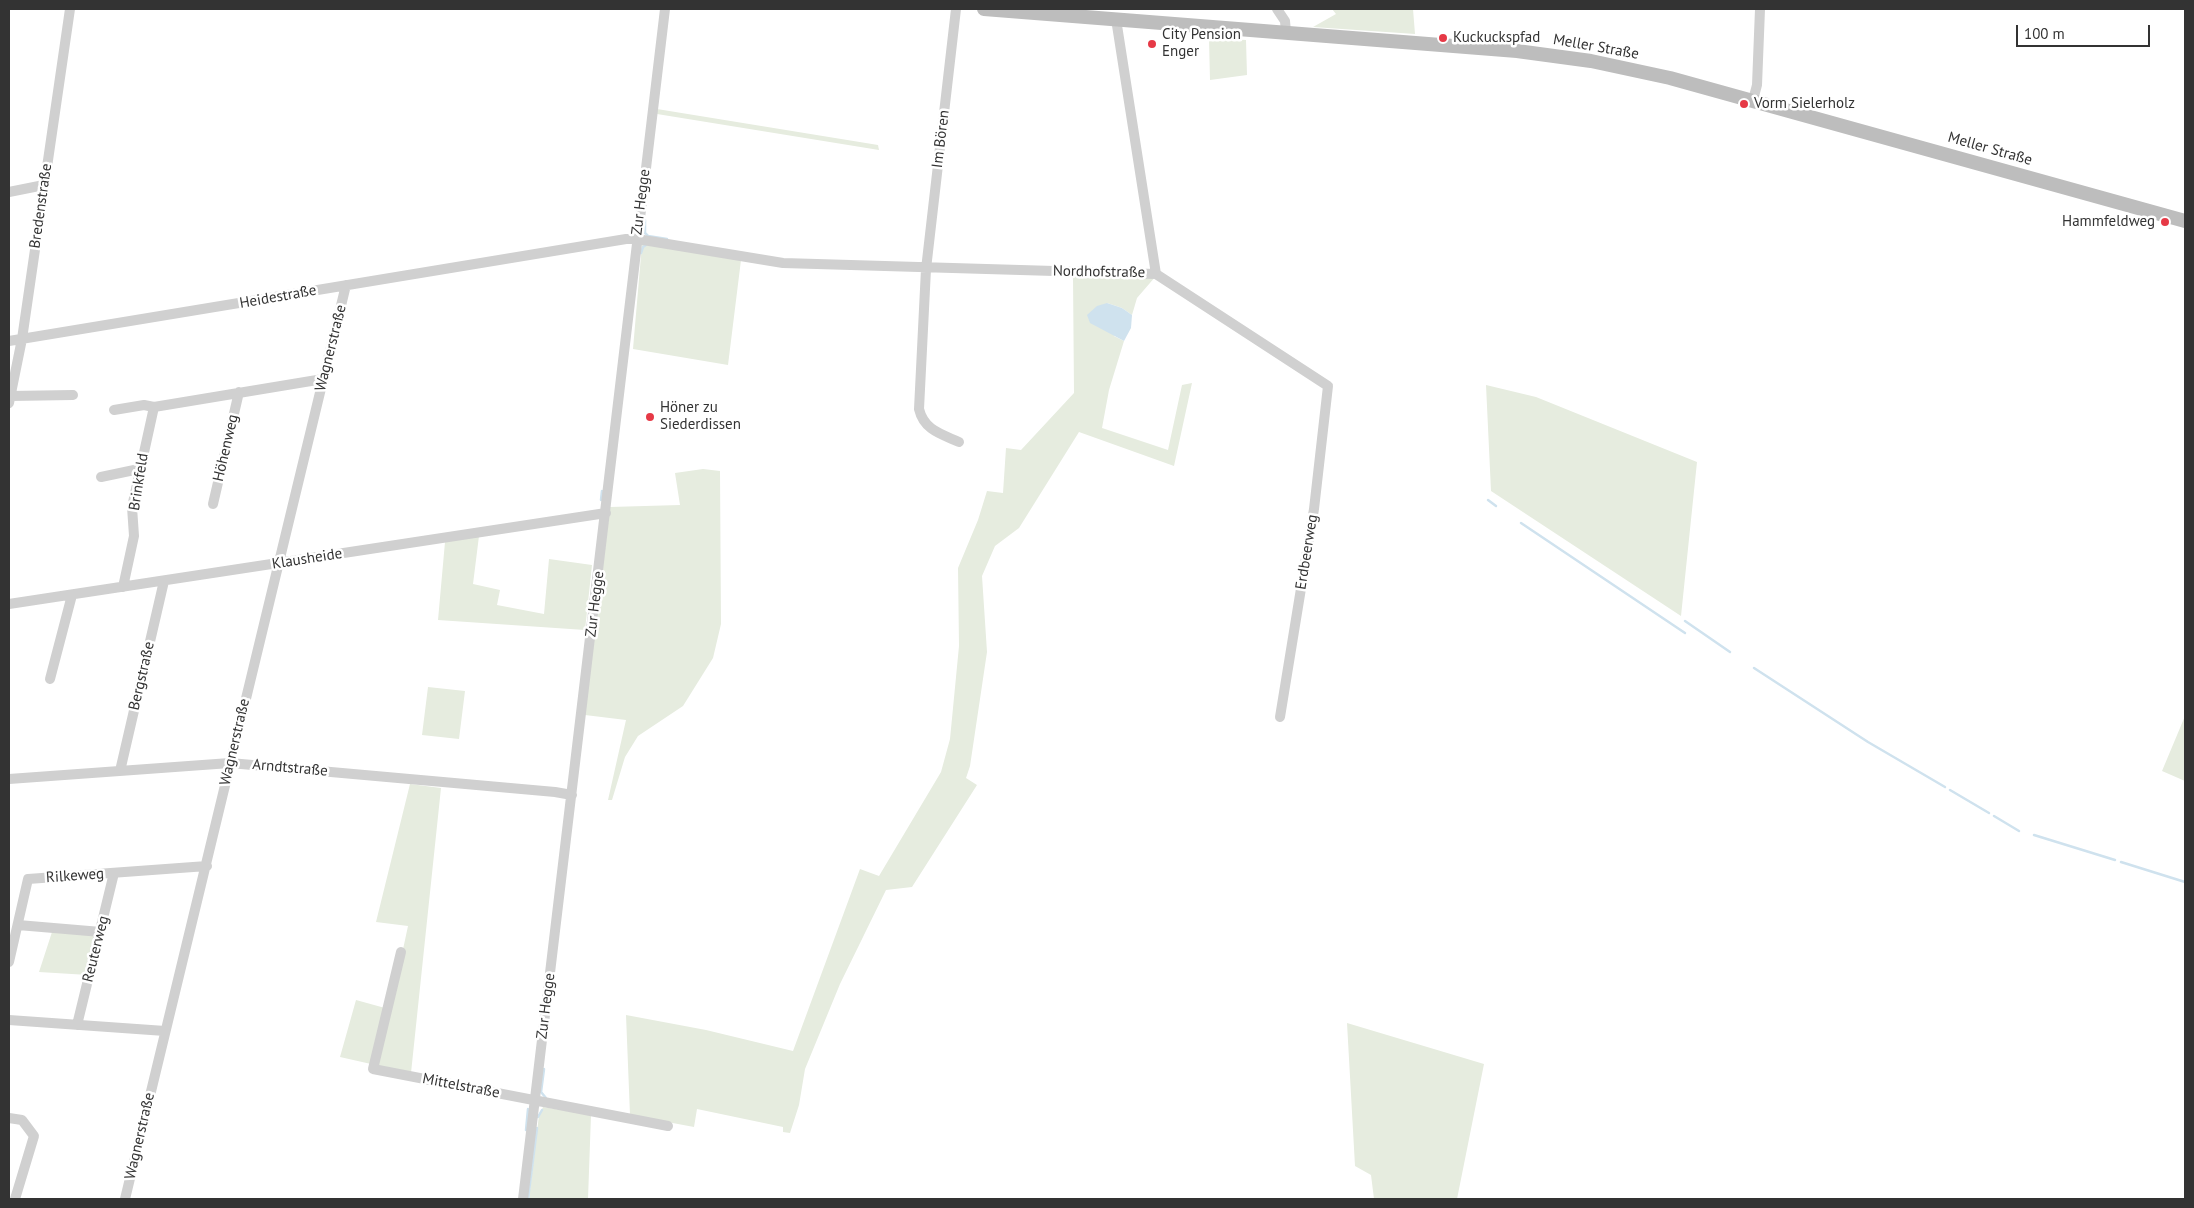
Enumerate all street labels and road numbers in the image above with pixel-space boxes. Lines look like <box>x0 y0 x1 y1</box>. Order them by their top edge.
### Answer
street label: Meller Straße <box>1552 31 1640 63</box>
street label: Im Bören <box>929 109 953 169</box>
street label: Meller Straße <box>1946 128 2034 170</box>
street label: Bredenstraße <box>26 162 56 250</box>
street label: Zur Hegge <box>628 168 654 236</box>
street label: Nordhofstraße <box>1053 262 1145 282</box>
street label: Heidestraße <box>238 281 318 313</box>
street label: Wagnerstraße <box>312 303 350 393</box>
street label: Höhenweg <box>210 413 242 483</box>
street label: Brinkfeld <box>126 452 152 512</box>
street label: Erdbeerweg <box>1292 513 1322 591</box>
street label: Klausheide <box>271 545 343 573</box>
street label: Zur Hegge <box>582 570 608 638</box>
street label: Bergstraße <box>125 640 159 712</box>
street label: Wagnerstraße <box>216 697 254 787</box>
street label: Arndtstraße <box>252 756 328 780</box>
street label: Rilkeweg <box>45 865 105 887</box>
street label: Reuterweg <box>79 914 113 984</box>
street label: Zur Hegge <box>533 972 559 1040</box>
street label: Mittelstraße <box>421 1070 501 1102</box>
street label: Wagnerstraße <box>121 1091 159 1181</box>

